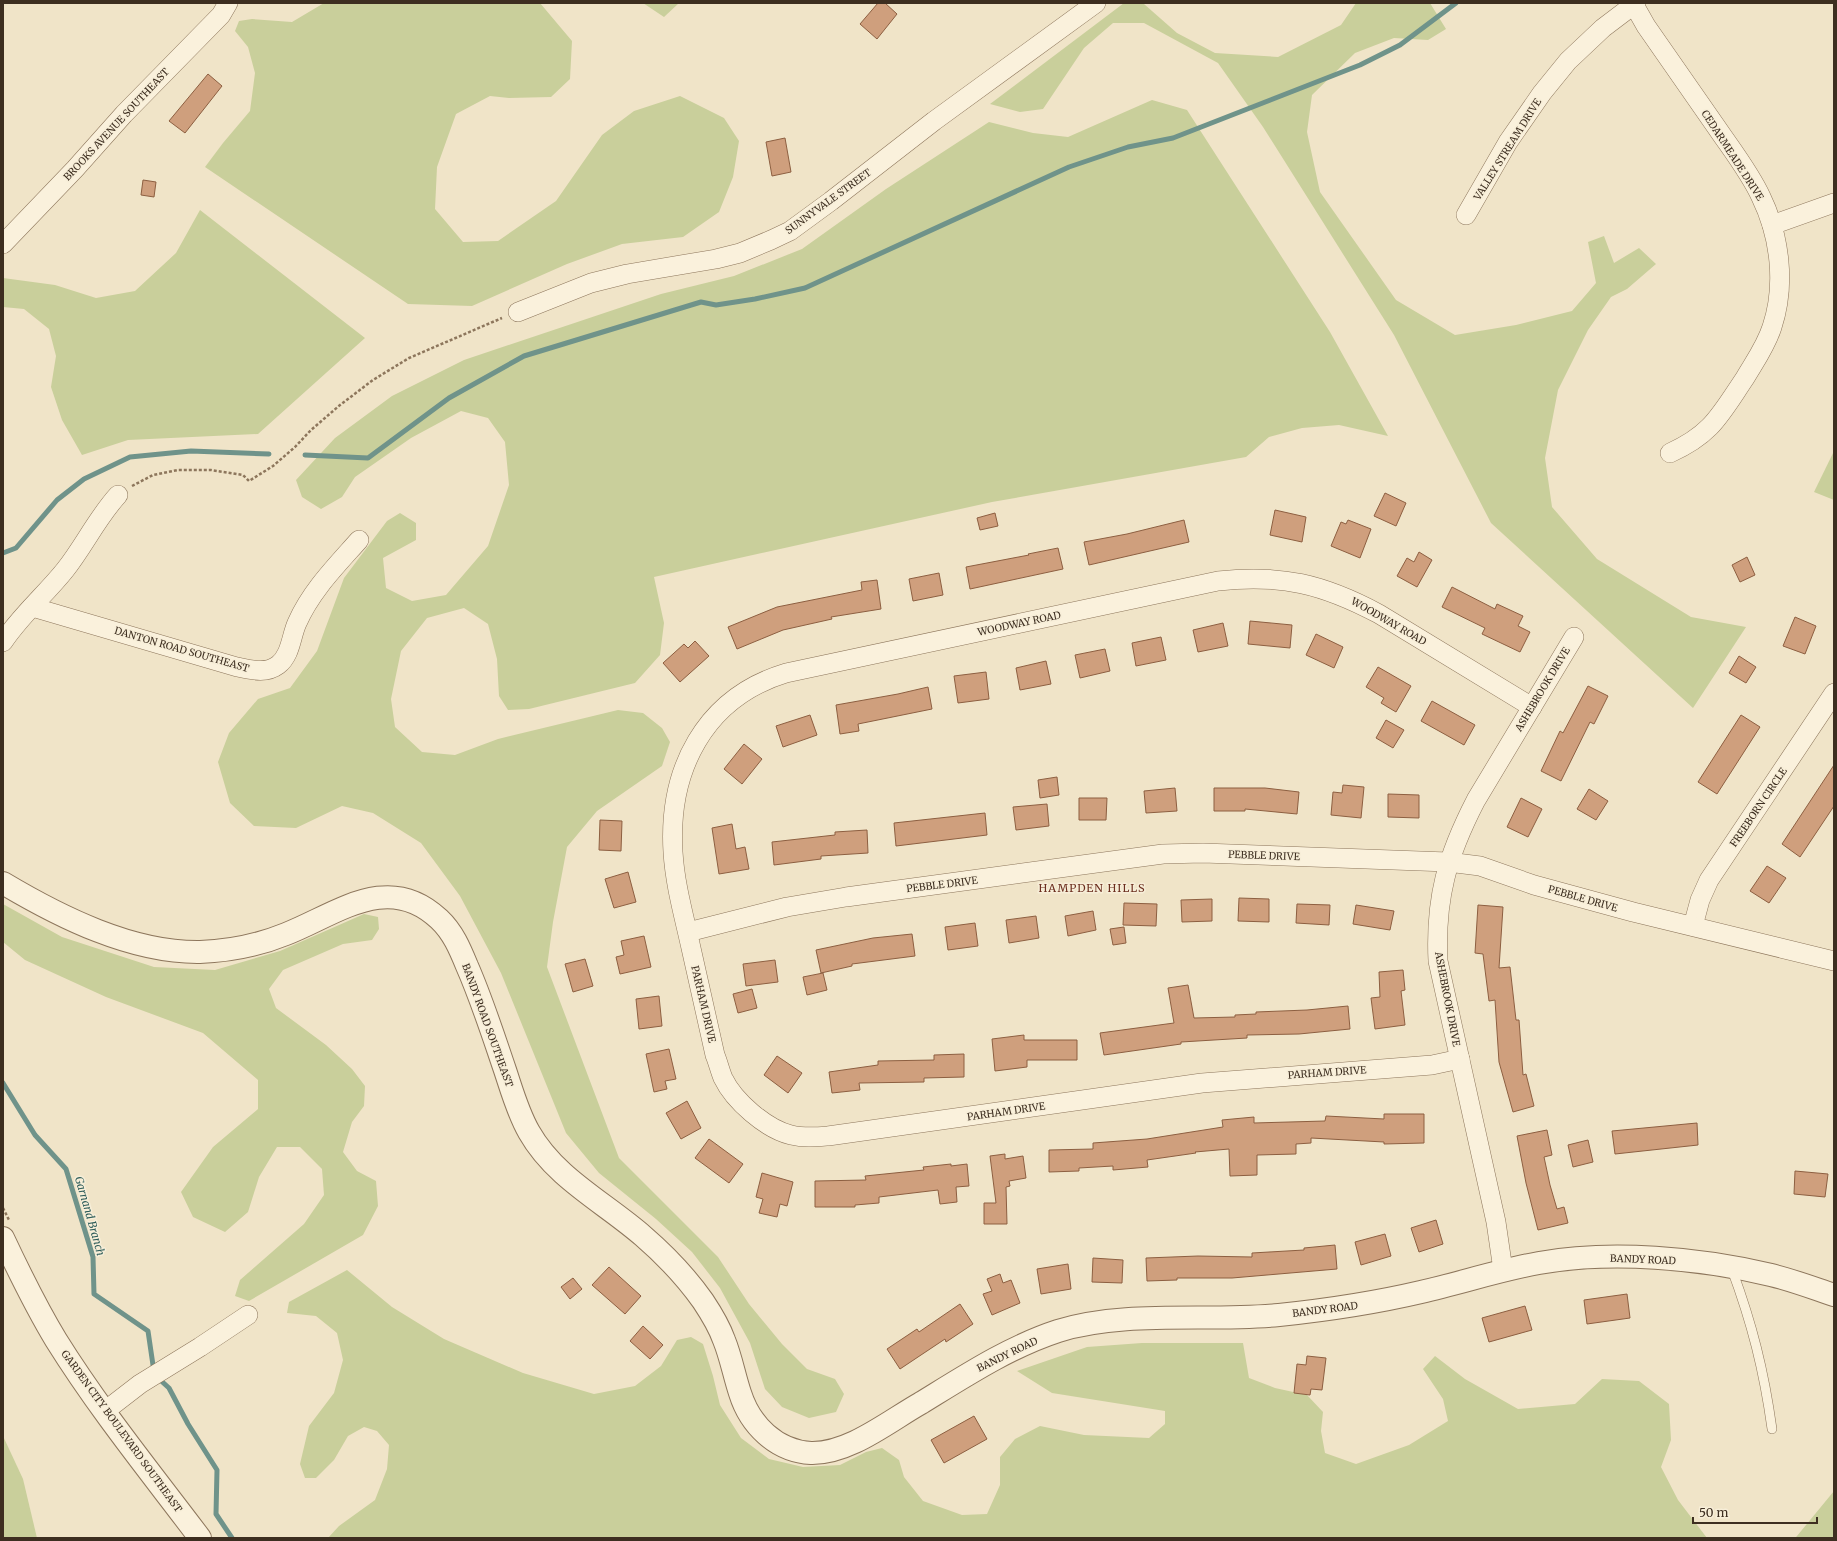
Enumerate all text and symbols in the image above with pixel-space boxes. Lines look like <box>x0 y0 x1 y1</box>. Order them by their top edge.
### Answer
street label: BROOKS AVENUE SOUTHEAST <box>61 65 172 183</box>
street label: VALLEY STREAM DRIVE <box>1470 96 1544 203</box>
street label: CEDARMEADE DRIVE <box>1698 108 1767 203</box>
street label: SUNNYVALE STREET <box>783 166 874 237</box>
street label: WOODWAY ROAD <box>1348 594 1429 648</box>
street label: WOODWAY ROAD <box>975 608 1062 639</box>
street label: DANTON ROAD SOUTHEAST <box>113 624 251 675</box>
street label: ASHEBROOK DRIVE <box>1512 644 1573 735</box>
street label: FREEBORN CIRCLE <box>1727 765 1790 849</box>
street label: PEBBLE DRIVE <box>1228 848 1301 863</box>
street label: PEBBLE DRIVE <box>906 874 979 895</box>
district label: HAMPDEN HILLS <box>1039 881 1145 895</box>
street label: PEBBLE DRIVE <box>1547 882 1620 915</box>
street label: ASHEBROOK DRIVE <box>1432 950 1463 1048</box>
street label: BANDY ROAD SOUTHEAST <box>459 962 516 1089</box>
street label: PARHAM DRIVE <box>688 964 719 1045</box>
street label: PARHAM DRIVE <box>1287 1063 1367 1082</box>
street label: PARHAM DRIVE <box>966 1099 1047 1123</box>
water label: Garnand Branch <box>72 1175 108 1258</box>
street label: BANDY ROAD <box>1610 1252 1677 1267</box>
street label: BANDY ROAD <box>1291 1299 1359 1320</box>
street label: BANDY ROAD <box>975 1334 1040 1375</box>
street label: GARDEN CITY BOULEVARD SOUTHEAST <box>58 1348 185 1515</box>
scale bar <box>1693 1499 1817 1525</box>
text: 50 m <box>1699 1505 1728 1520</box>

